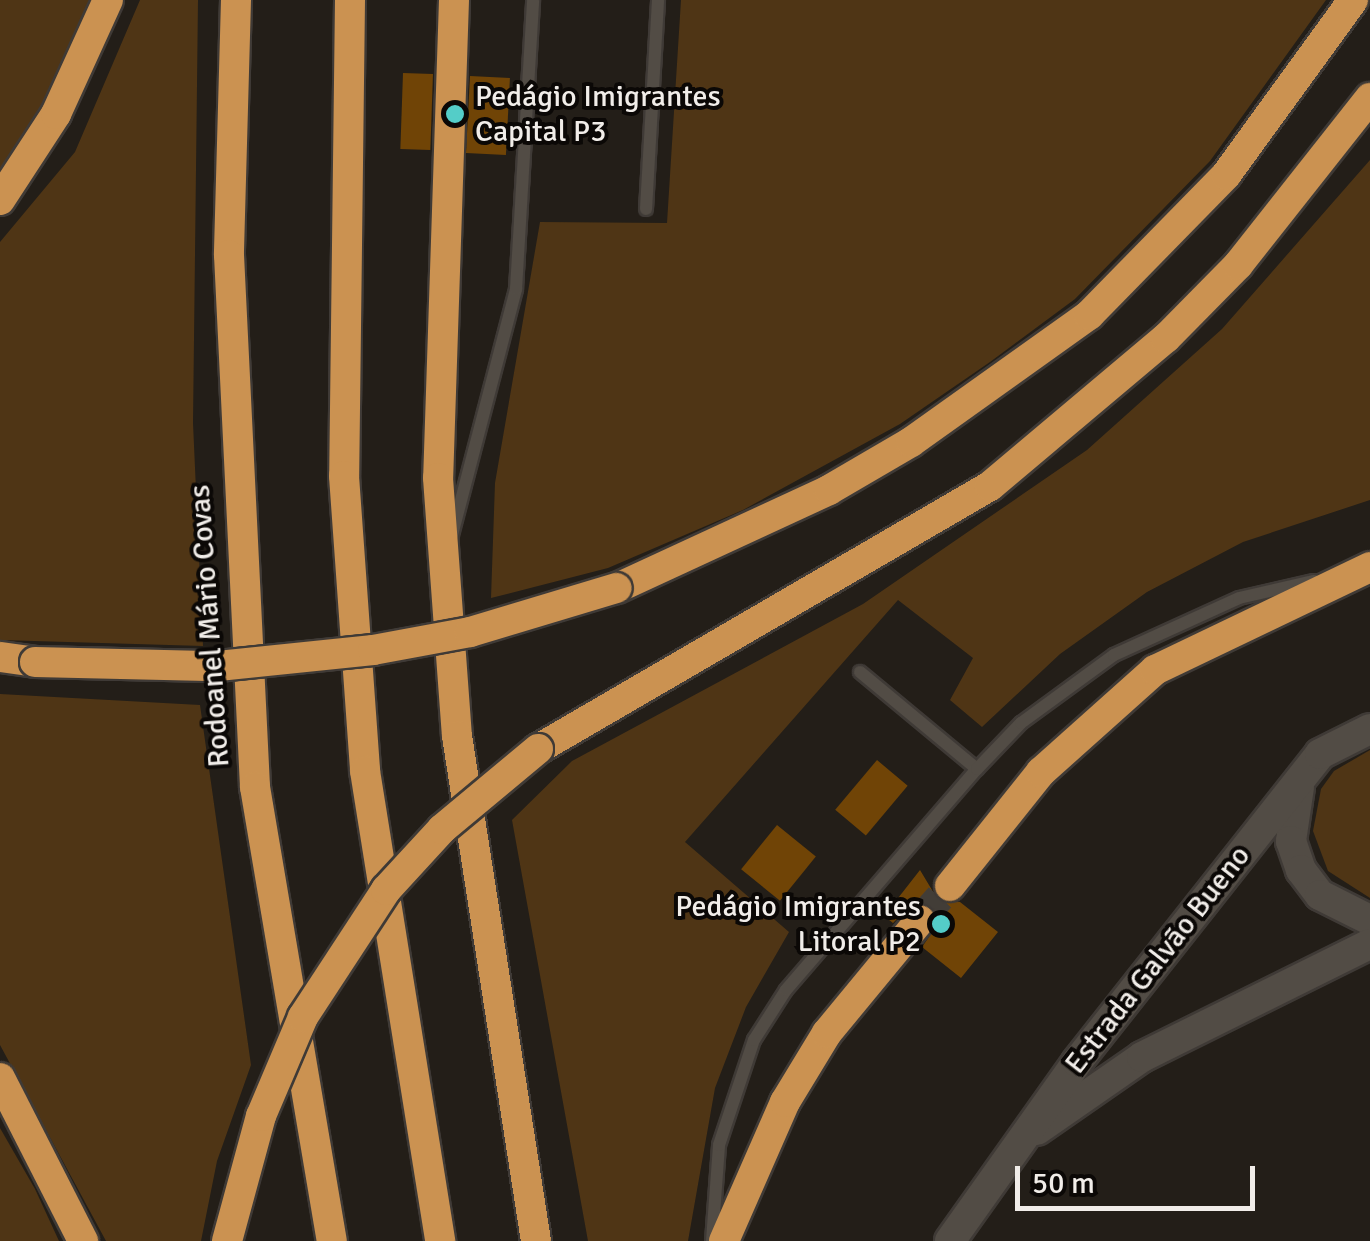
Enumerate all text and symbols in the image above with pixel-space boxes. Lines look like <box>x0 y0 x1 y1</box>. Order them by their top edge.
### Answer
place label: Pedágio Imigrantes Capital P3 <box>475 79 721 150</box>
marker: Pedágio Imigrantes Capital P3 <box>444 103 466 125</box>
street label: Rodoanel Mário Covas <box>182 484 238 768</box>
street label: Estrada Galvão Bueno <box>1058 839 1258 1081</box>
place label: Pedágio Imigrantes Litoral P2 <box>675 889 921 960</box>
marker: Pedágio Imigrantes Litoral P2 <box>930 913 952 935</box>
scale bar <box>1020 1146 1260 1208</box>
text: 50 m <box>1032 1165 1095 1202</box>

